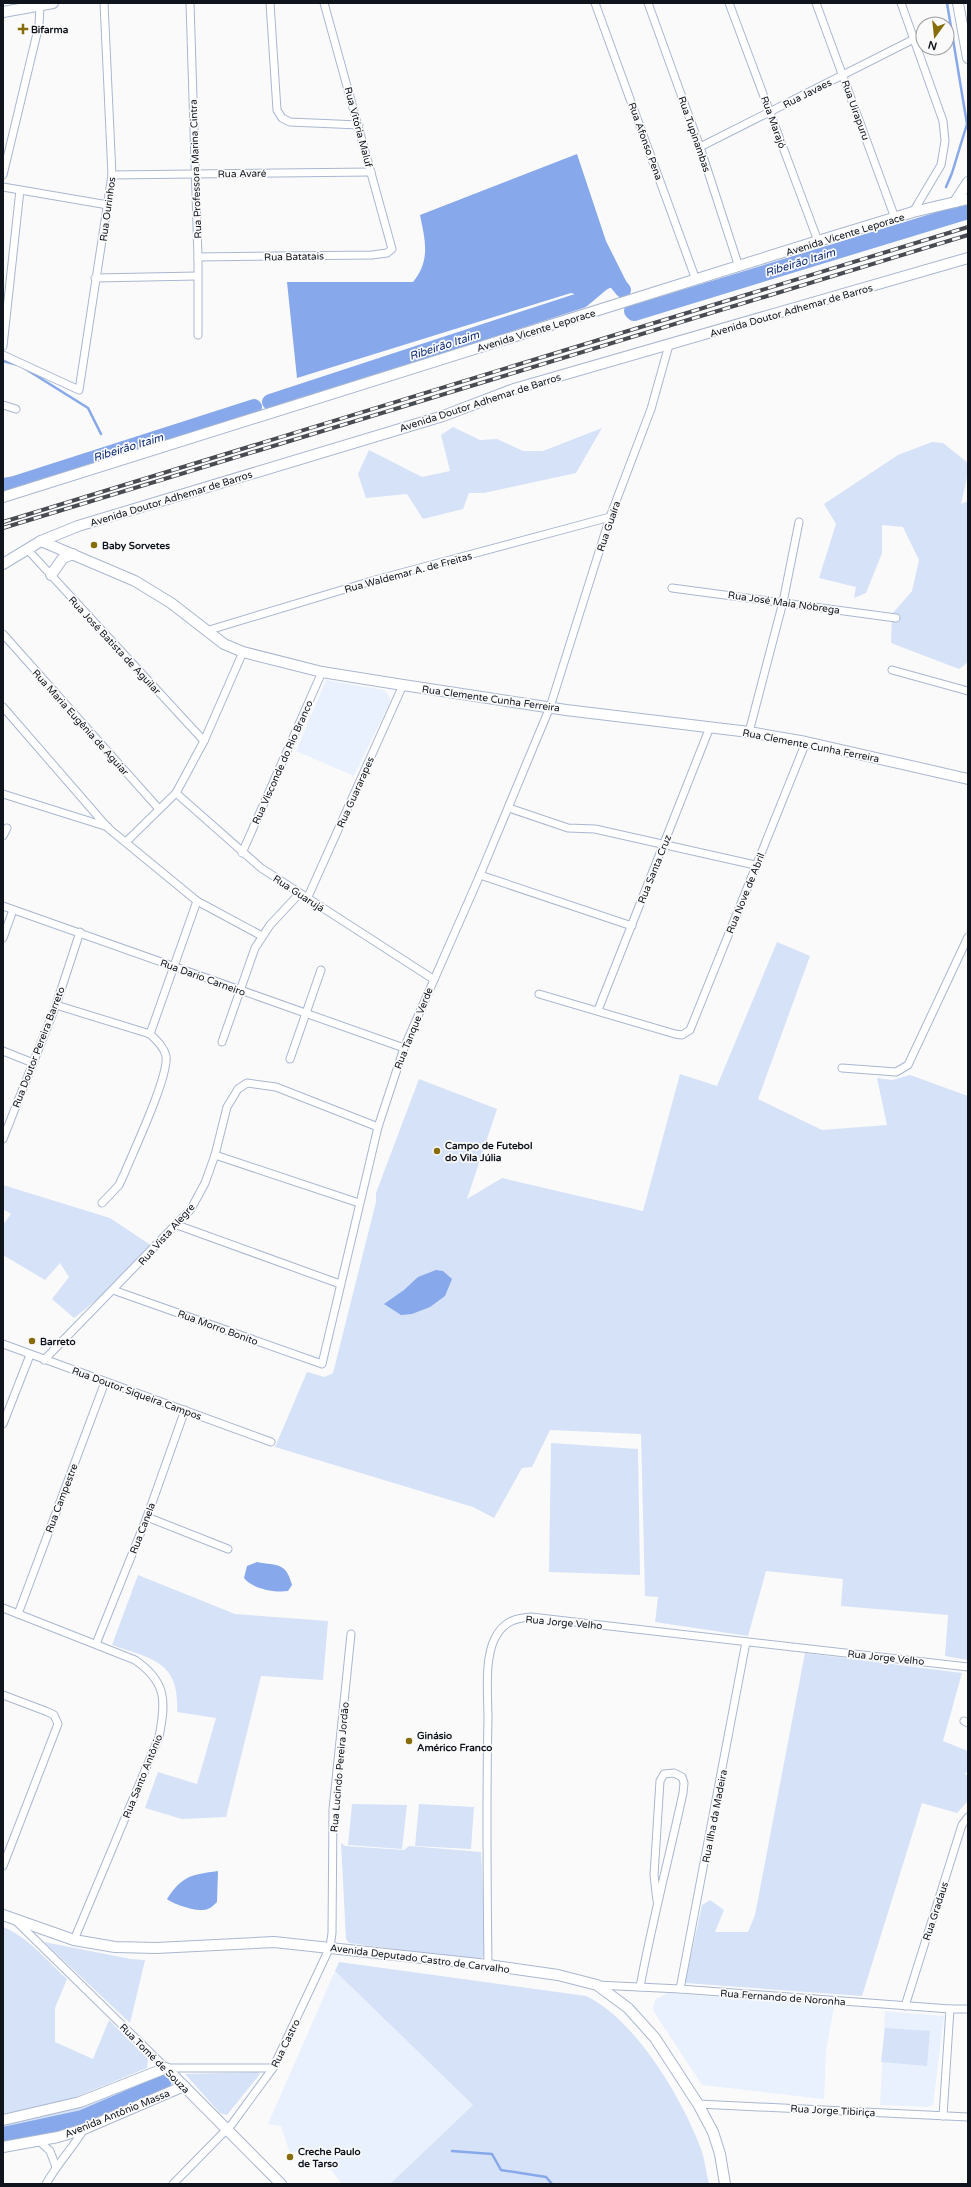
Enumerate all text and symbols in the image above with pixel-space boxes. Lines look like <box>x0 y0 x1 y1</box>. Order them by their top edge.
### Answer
north arrow <box>915 16 955 56</box>
marker: Bifarma <box>18 24 28 34</box>
place label: Bifarma <box>31 24 69 36</box>
text: N <box>927 38 938 53</box>
street label: Rua Javaes <box>781 76 834 111</box>
street label: Rua Uirapuru <box>839 79 871 142</box>
street label: Rua Vitória Maluf <box>342 86 375 169</box>
street label: Rua Tupinambas <box>675 95 713 174</box>
street label: Rua Marajó <box>758 95 788 150</box>
street label: Rua Professora Marina Cintra <box>188 99 204 239</box>
street label: Rua Afonso Pena <box>625 101 665 182</box>
street label: Rua Avaré <box>218 168 267 180</box>
street label: Rua Ourinhos <box>98 176 118 242</box>
street label: Avenida Vicente Leporace <box>784 211 906 259</box>
water label: Ribeirão Itaim <box>764 245 838 279</box>
street label: Rua Batatais <box>264 250 324 264</box>
street label: Avenida Doutor Adhemar de Barros <box>708 282 874 340</box>
street label: Avenida Vicente Leporace <box>475 307 597 355</box>
water label: Ribeirão Itaim <box>408 328 482 363</box>
street label: Avenida Doutor Adhemar de Barros <box>398 371 563 435</box>
water label: Ribeirão Itaim <box>92 430 166 464</box>
street label: Avenida Doutor Adhemar de Barros <box>89 468 254 529</box>
street label: Rua Guaíra <box>595 499 623 553</box>
marker: Baby Sorvetes <box>89 540 99 550</box>
place label: Baby Sorvetes <box>102 540 170 552</box>
street label: Rua Waldemar A. de Freitas <box>343 550 474 596</box>
street label: Rua José Maia Nóbrega <box>727 589 841 617</box>
street label: Rua José Batista de Aguilar <box>66 594 163 697</box>
street label: Rua Maria Eugênia de Aguiar <box>29 667 131 778</box>
street label: Rua Clemente Cunha Ferreira <box>421 683 561 715</box>
street label: Rua Visconde do Rio Branco <box>250 698 316 826</box>
street label: Rua Clemente Cunha Ferreira <box>741 727 880 765</box>
street label: Rua Guararapes <box>335 755 377 830</box>
street label: Rua Santa Cruz <box>636 833 674 905</box>
street label: Rua Nove de Abril <box>724 851 768 935</box>
street label: Rua Guarujá <box>271 873 326 915</box>
street label: Rua Dario Carneiro <box>158 957 247 999</box>
street label: Rua Doutor Pereira Barreto <box>10 985 68 1110</box>
street label: Rua Tanque Verde <box>392 986 436 1071</box>
place label: Campo de Futebol do Vila Júlia <box>445 1140 532 1164</box>
marker: Campo de Futebol do Vila Júlia <box>432 1146 442 1156</box>
street label: Rua Vista Alegre <box>136 1201 198 1268</box>
street label: Rua Morro Bonito <box>176 1308 259 1348</box>
marker: Barreto <box>27 1336 37 1346</box>
place label: Barreto <box>40 1336 76 1348</box>
street label: Rua Doutor Siqueira Campos <box>70 1365 203 1423</box>
street label: Rua Campestre <box>43 1462 81 1535</box>
street label: Rua Canela <box>128 1501 158 1556</box>
street label: Rua Jorge Velho <box>525 1614 603 1632</box>
street label: Rua Jorge Velho <box>847 1648 925 1668</box>
street label: Rua Lucindo Pereira Jordão <box>328 1701 352 1833</box>
place label: Ginásio Américo Franco <box>417 1730 492 1754</box>
street label: Rua Santo Antônio <box>121 1733 165 1820</box>
marker: Ginásio Américo Franco <box>404 1736 414 1746</box>
street label: Rua Ilha da Madeira <box>700 1769 730 1864</box>
street label: Rua Gradaus <box>921 1880 951 1942</box>
street label: Avenida Deputado Castro de Carvalho <box>329 1942 510 1976</box>
street label: Rua Fernando de Noronha <box>720 1988 846 2008</box>
street label: Rua Castro <box>269 2017 303 2070</box>
street label: Rua Tomé de Souza <box>117 2021 192 2096</box>
street label: Avenida Antônio Massa <box>63 2087 172 2140</box>
street label: Rua Jorge Tibiriça <box>790 2103 876 2119</box>
place label: Creche Paulo de Tarso <box>298 2146 361 2170</box>
marker: Creche Paulo de Tarso <box>285 2152 295 2162</box>

